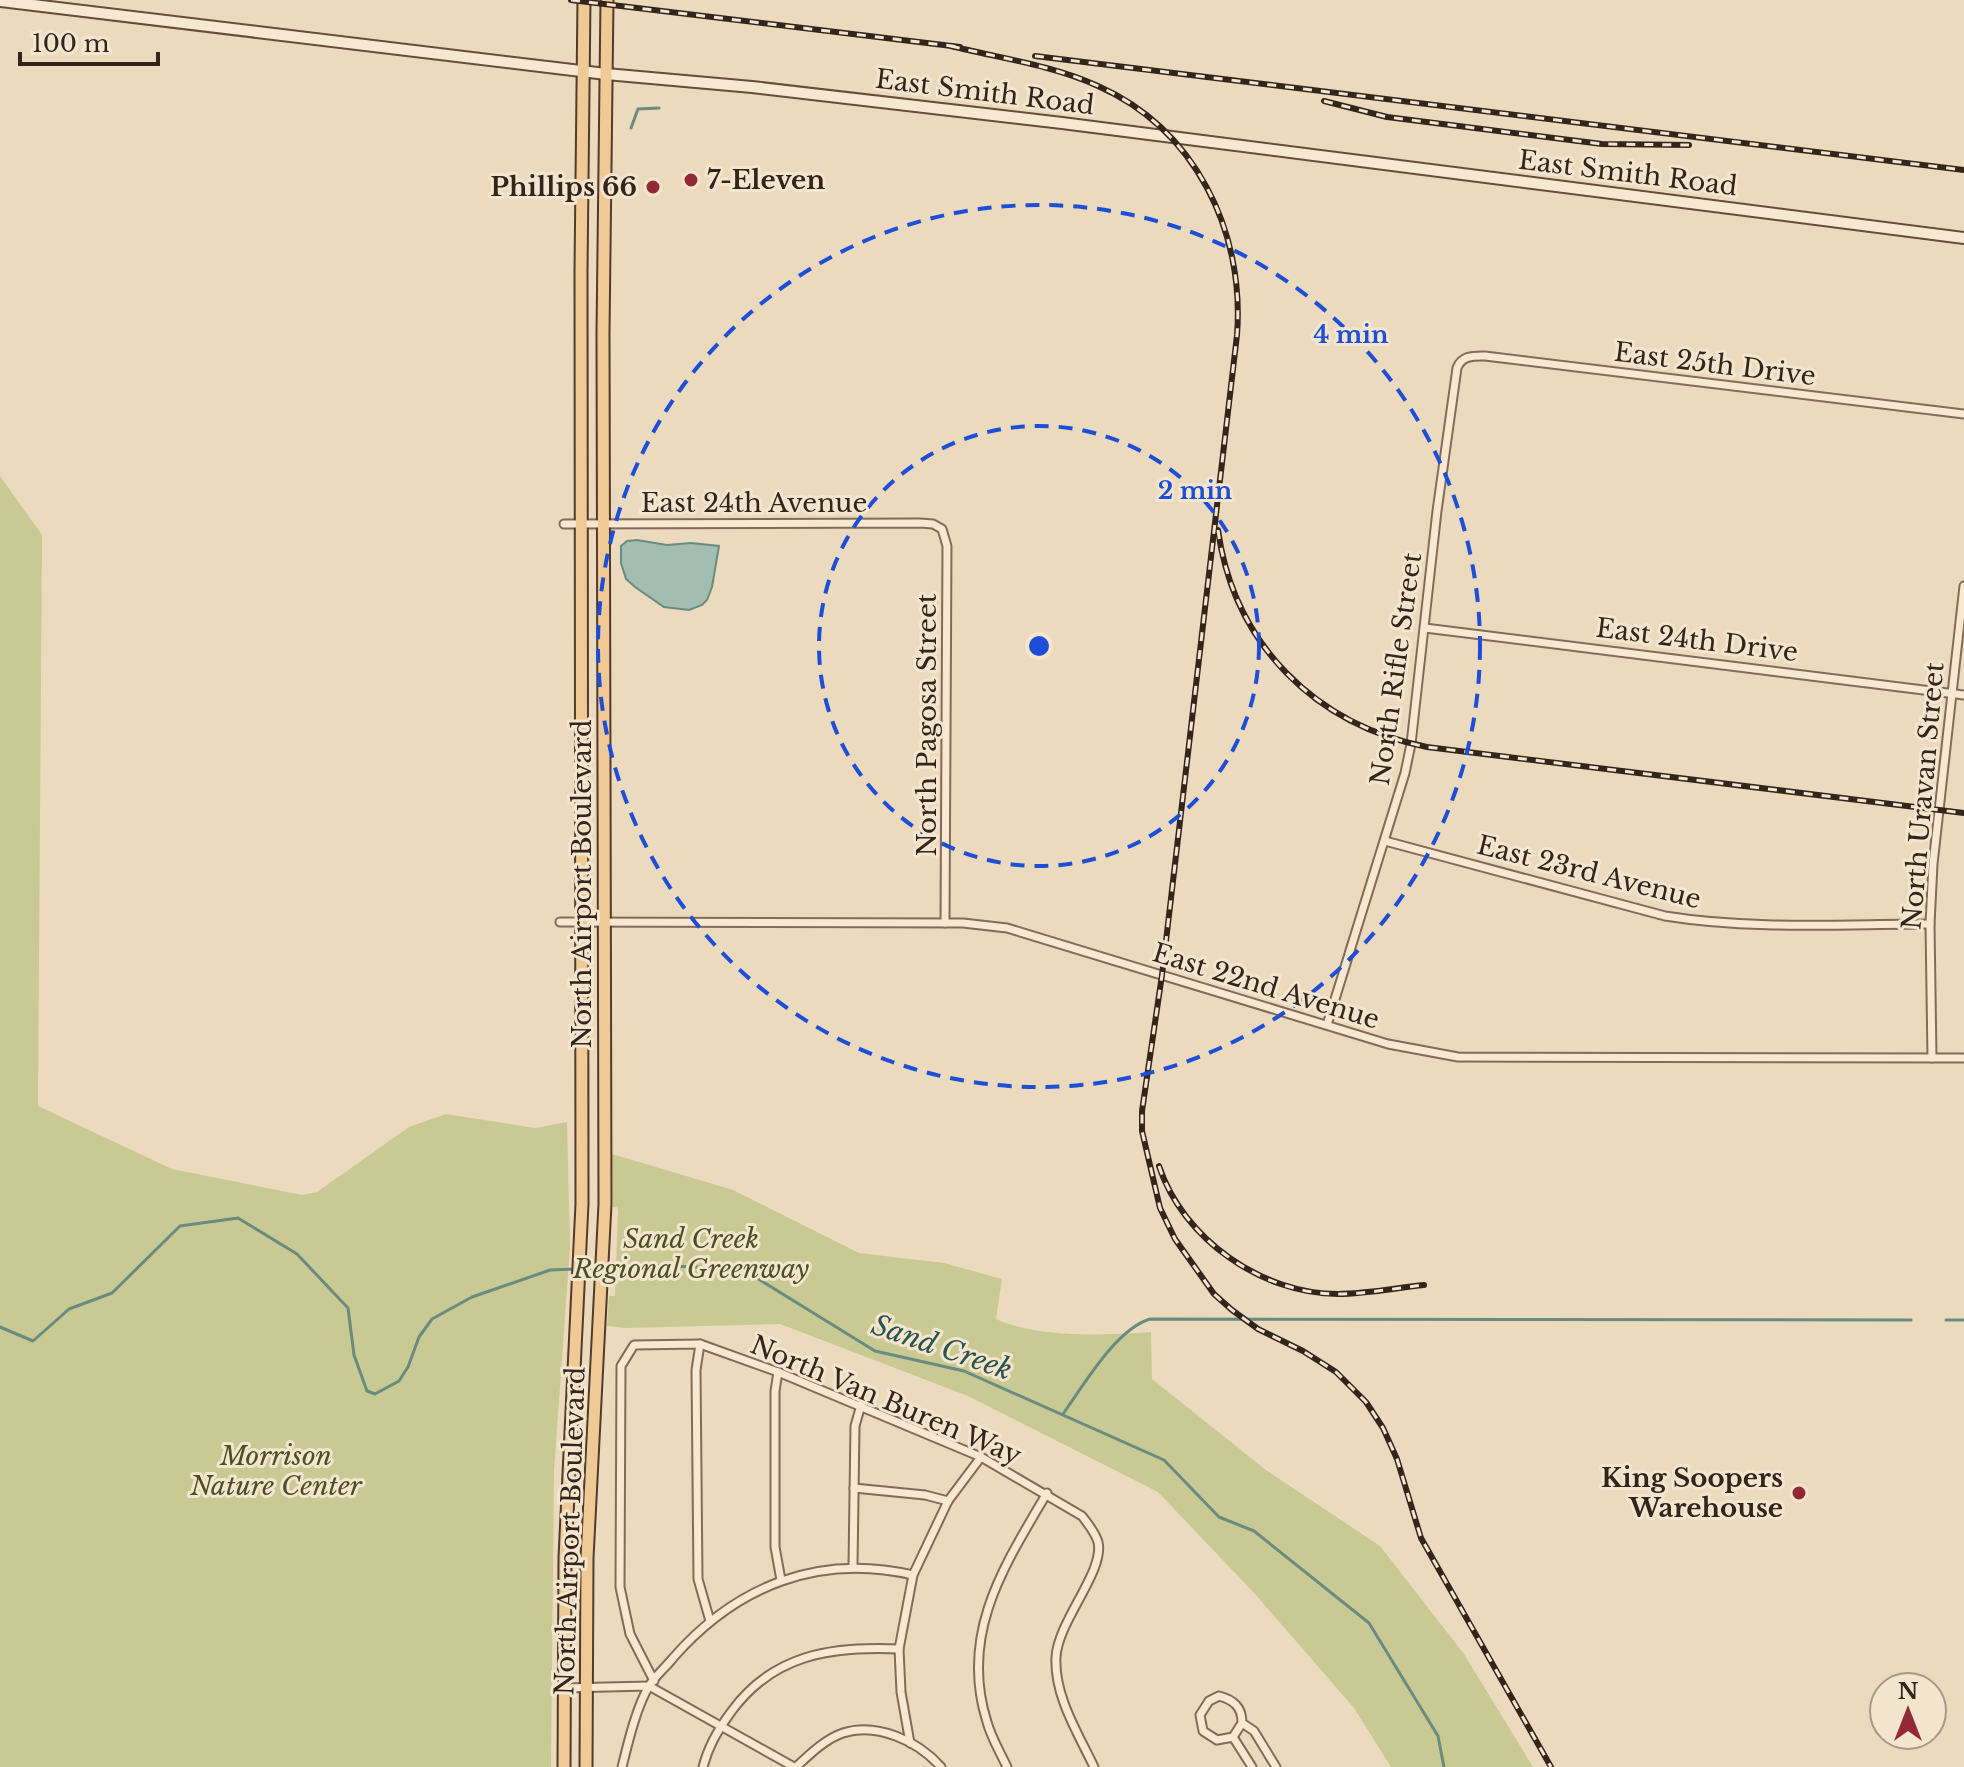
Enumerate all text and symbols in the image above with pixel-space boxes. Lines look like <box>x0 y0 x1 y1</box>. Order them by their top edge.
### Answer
scale bar <box>20 16 158 66</box>
text: 100 m <box>32 29 110 58</box>
street label: East Smith Road <box>874 63 1096 121</box>
street label: East Smith Road <box>1517 144 1739 202</box>
place label: 7-Eleven <box>707 164 825 196</box>
place label: Phillips 66 <box>490 171 637 203</box>
marker: 7-Eleven <box>682 171 700 189</box>
marker: Phillips 66 <box>644 178 662 196</box>
text: 4 min <box>1314 320 1389 349</box>
street label: East 25th Drive <box>1612 336 1818 392</box>
text: 2 min <box>1158 476 1233 505</box>
street label: East 24th Avenue <box>641 487 867 519</box>
street label: North Rifle Street <box>1364 550 1428 787</box>
street label: North Pagosa Street <box>911 593 943 857</box>
street label: East 24th Drive <box>1594 612 1800 668</box>
centre of rings <box>1025 632 1053 660</box>
street label: North Uravan Street <box>1895 661 1951 931</box>
street label: North Airport Boulevard <box>566 720 598 1048</box>
street label: East 23rd Avenue <box>1474 829 1704 915</box>
street label: East 22nd Avenue <box>1149 936 1383 1036</box>
park label: Sand Creek Regional Greenway <box>572 1223 810 1285</box>
water label: Sand Creek <box>867 1307 1017 1388</box>
street label: North Van Buren Way <box>746 1328 1027 1472</box>
street label: North Airport Boulevard <box>548 1366 592 1696</box>
park label: Morrison Nature Center <box>189 1440 363 1502</box>
place label: King Soopers Warehouse <box>1601 1462 1783 1524</box>
marker: King Soopers Warehouse <box>1790 1484 1808 1502</box>
north arrow <box>1868 1671 1948 1751</box>
text: N <box>1898 1678 1919 1705</box>

